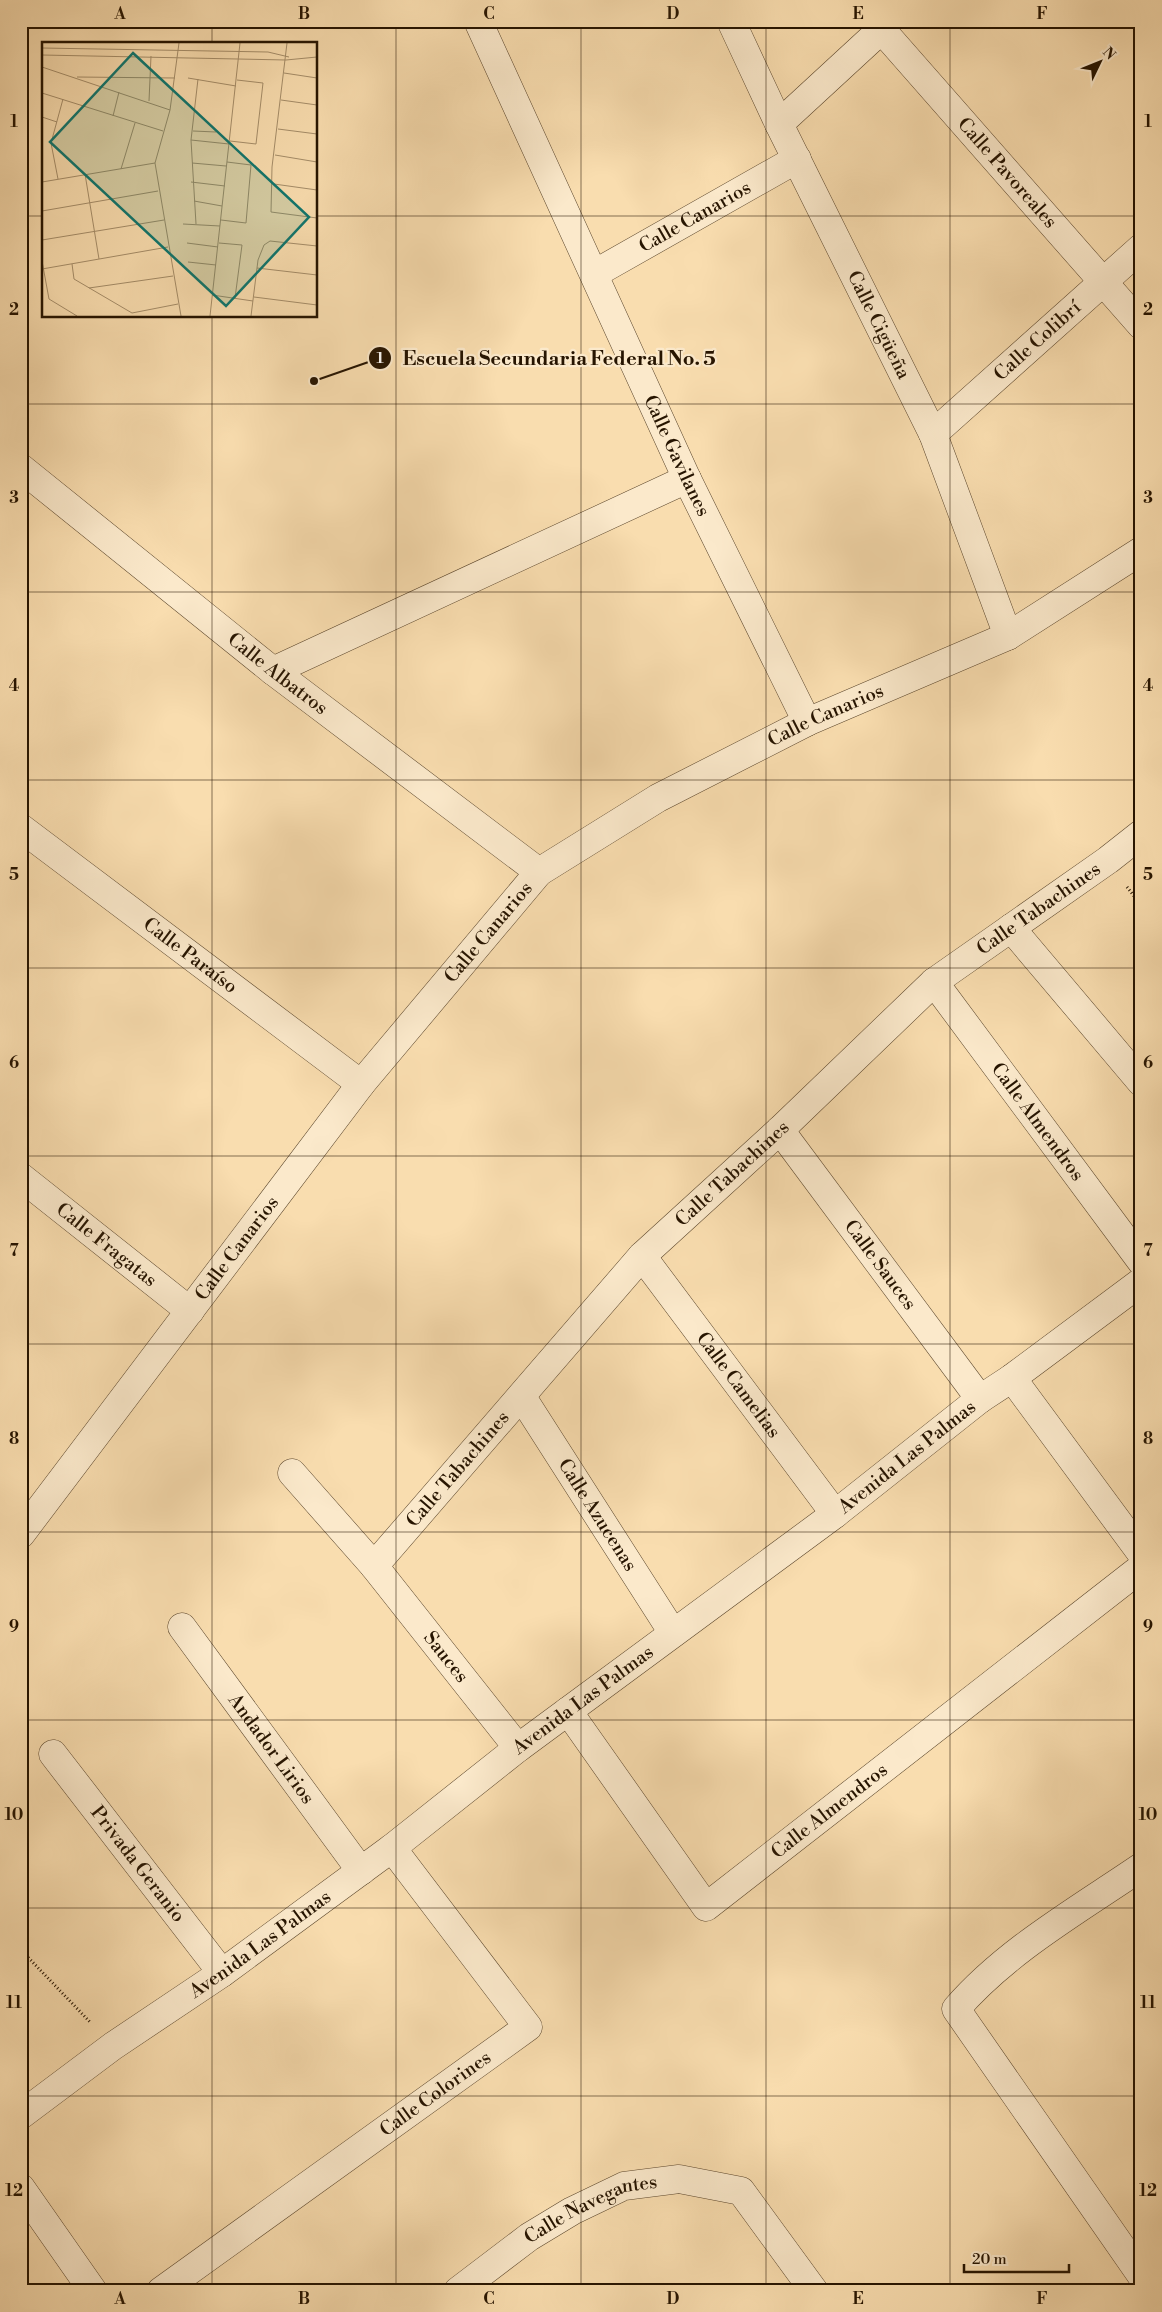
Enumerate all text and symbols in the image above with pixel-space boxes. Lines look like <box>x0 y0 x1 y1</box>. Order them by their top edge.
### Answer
text: A <box>113 4 126 24</box>
text: B <box>298 4 310 24</box>
text: C <box>483 4 495 24</box>
text: D <box>667 4 680 24</box>
text: E <box>852 4 864 24</box>
text: F <box>1036 4 1048 24</box>
north arrow <box>1074 38 1124 88</box>
inset map <box>42 42 318 318</box>
text: N <box>1098 44 1119 64</box>
text: 1 <box>10 112 18 132</box>
street label: Calle Pavoreales <box>952 112 1062 233</box>
text: 1 <box>1144 112 1152 132</box>
street label: Calle Canarios <box>635 176 755 258</box>
street label: Calle Cigüeña <box>842 267 916 383</box>
street label: Calle Colibrí <box>989 295 1086 386</box>
text: 2 <box>9 300 19 320</box>
text: 2 <box>1143 300 1153 320</box>
callout: Escuela Secundaria Federal No. 5 <box>368 340 726 375</box>
text: Escuela Secundaria Federal No. 5 <box>402 347 716 372</box>
text: 1 <box>376 349 384 368</box>
street label: Calle Gavilanes <box>638 391 716 520</box>
text: 3 <box>9 488 19 508</box>
text: 3 <box>1143 488 1153 508</box>
street label: Calle Albatros <box>223 627 333 720</box>
text: 4 <box>9 676 20 696</box>
text: 4 <box>1143 676 1154 696</box>
street label: Calle Canarios <box>763 679 887 752</box>
street label: Calle Tabachines <box>972 857 1105 960</box>
text: 5 <box>9 865 19 885</box>
text: 5 <box>1143 865 1153 885</box>
street label: Calle Canarios <box>439 877 538 988</box>
street label: Calle Paraíso <box>138 912 242 999</box>
text: 6 <box>9 1053 19 1073</box>
text: 6 <box>1143 1053 1153 1073</box>
street label: Calle Almendros <box>986 1058 1089 1186</box>
street label: Calle Tabachines <box>670 1116 794 1232</box>
street label: Calle Canarios <box>190 1191 284 1305</box>
street label: Calle Fragatas <box>51 1197 162 1292</box>
street label: Calle Sauces <box>839 1215 922 1315</box>
text: 7 <box>9 1241 19 1261</box>
text: 7 <box>1143 1241 1153 1261</box>
street label: Calle Camelias <box>691 1327 786 1443</box>
street label: Avenida Las Palmas <box>833 1395 981 1519</box>
street label: Calle Tabachines <box>401 1406 515 1532</box>
text: 8 <box>9 1429 19 1449</box>
text: 8 <box>1143 1429 1153 1449</box>
street label: Calle Azucenas <box>553 1454 642 1576</box>
text: 9 <box>9 1617 19 1637</box>
text: 9 <box>1143 1617 1153 1637</box>
street label: Sauces <box>418 1626 474 1688</box>
street label: Avenida Las Palmas <box>507 1640 658 1760</box>
street label: Andador Lirios <box>222 1688 320 1809</box>
street label: Calle Almendros <box>766 1758 892 1864</box>
street label: Privada Geranio <box>85 1801 190 1927</box>
text: 10 <box>5 1805 23 1825</box>
text: 10 <box>1139 1805 1157 1825</box>
street label: Avenida Las Palmas <box>184 1885 336 2004</box>
text: 11 <box>6 1993 22 2013</box>
text: 11 <box>1140 1993 1156 2013</box>
street label: Calle Colorines <box>375 2045 496 2142</box>
street label: Calle Navegantes <box>520 2170 659 2249</box>
text: 12 <box>5 2181 23 2201</box>
text: 12 <box>1139 2181 1157 2201</box>
scale bar <box>964 2242 1070 2274</box>
text: 20 m <box>972 2250 1007 2269</box>
text: A <box>113 2289 126 2309</box>
text: B <box>298 2289 310 2309</box>
text: C <box>483 2289 495 2309</box>
text: D <box>667 2289 680 2309</box>
text: E <box>852 2289 864 2309</box>
text: F <box>1036 2289 1048 2309</box>

